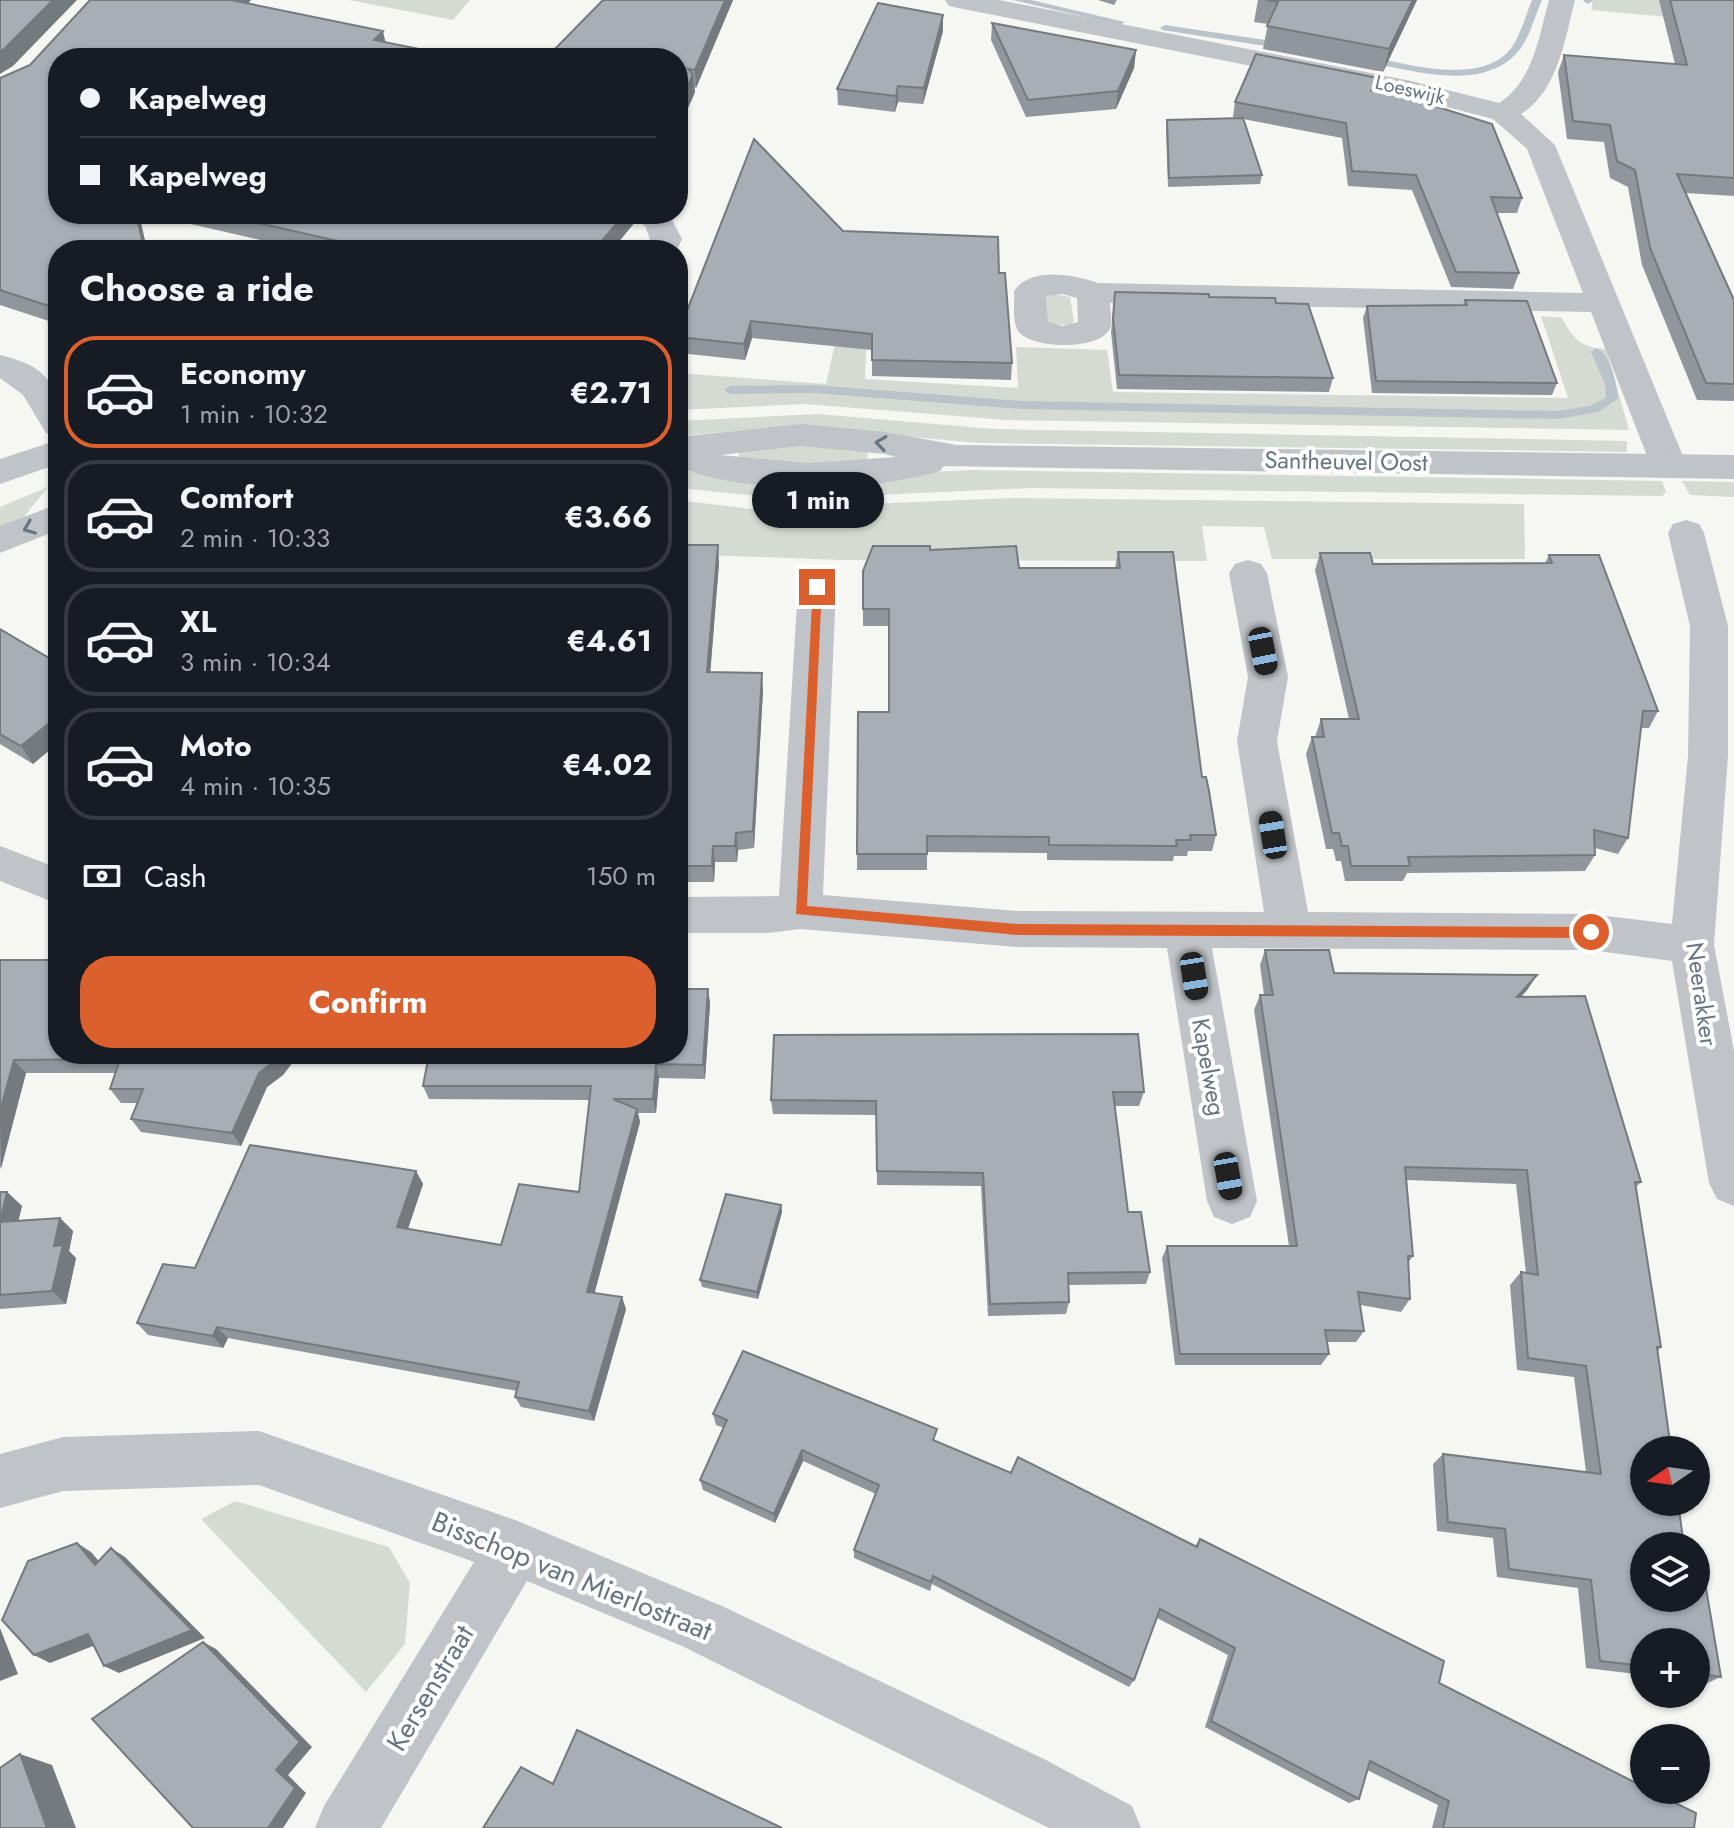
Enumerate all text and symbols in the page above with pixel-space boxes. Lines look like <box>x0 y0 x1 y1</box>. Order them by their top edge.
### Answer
street label: Loeswijk <box>1372 68 1448 112</box>
text: Kapelweg <box>128 77 267 120</box>
text: Kapelweg <box>128 154 267 197</box>
text: Choose a ride <box>80 262 314 314</box>
text: Economy <box>180 352 306 395</box>
icon: car <box>84 356 156 428</box>
text: €2.71 <box>570 371 652 414</box>
text: 1 min · 10:32 <box>180 395 328 433</box>
one-way arrow <box>874 435 887 452</box>
street label: Santheuvel Oost <box>1264 442 1428 480</box>
callout: 1 min <box>751 471 883 527</box>
text: Comfort <box>180 476 293 519</box>
icon: car <box>84 480 156 552</box>
text: 1 min <box>786 481 850 519</box>
text: €3.66 <box>564 495 652 538</box>
one-way arrow <box>23 518 37 534</box>
text: 2 min · 10:33 <box>180 519 330 557</box>
route end <box>799 569 835 605</box>
text: XL <box>180 600 216 643</box>
icon: car <box>84 604 156 676</box>
text: €4.61 <box>566 619 652 662</box>
car <box>1247 625 1279 677</box>
text: 3 min · 10:34 <box>180 643 331 681</box>
text: Moto <box>180 724 252 767</box>
icon: car <box>84 728 156 800</box>
text: €4.02 <box>562 743 652 786</box>
text: 4 min · 10:35 <box>180 767 331 805</box>
car <box>1257 809 1289 861</box>
icon: cash <box>80 854 124 898</box>
text: Cash <box>144 855 207 898</box>
text: 150 m <box>586 857 656 895</box>
route start <box>1573 914 1609 950</box>
street label: Neerakker <box>1677 940 1727 1049</box>
car <box>1178 950 1210 1002</box>
button: Confirm <box>80 956 656 1048</box>
street label: Kapelweg <box>1183 1015 1235 1119</box>
car <box>1212 1150 1244 1202</box>
north arrow <box>1630 1436 1710 1516</box>
map controls <box>1630 1436 1710 1804</box>
street label: Bisschop van Mierlostraat <box>426 1501 719 1651</box>
button: layers <box>1630 1532 1710 1612</box>
street label: Kersenstraat <box>376 1617 484 1759</box>
button: + <box>1630 1628 1710 1708</box>
button: − <box>1630 1724 1710 1804</box>

